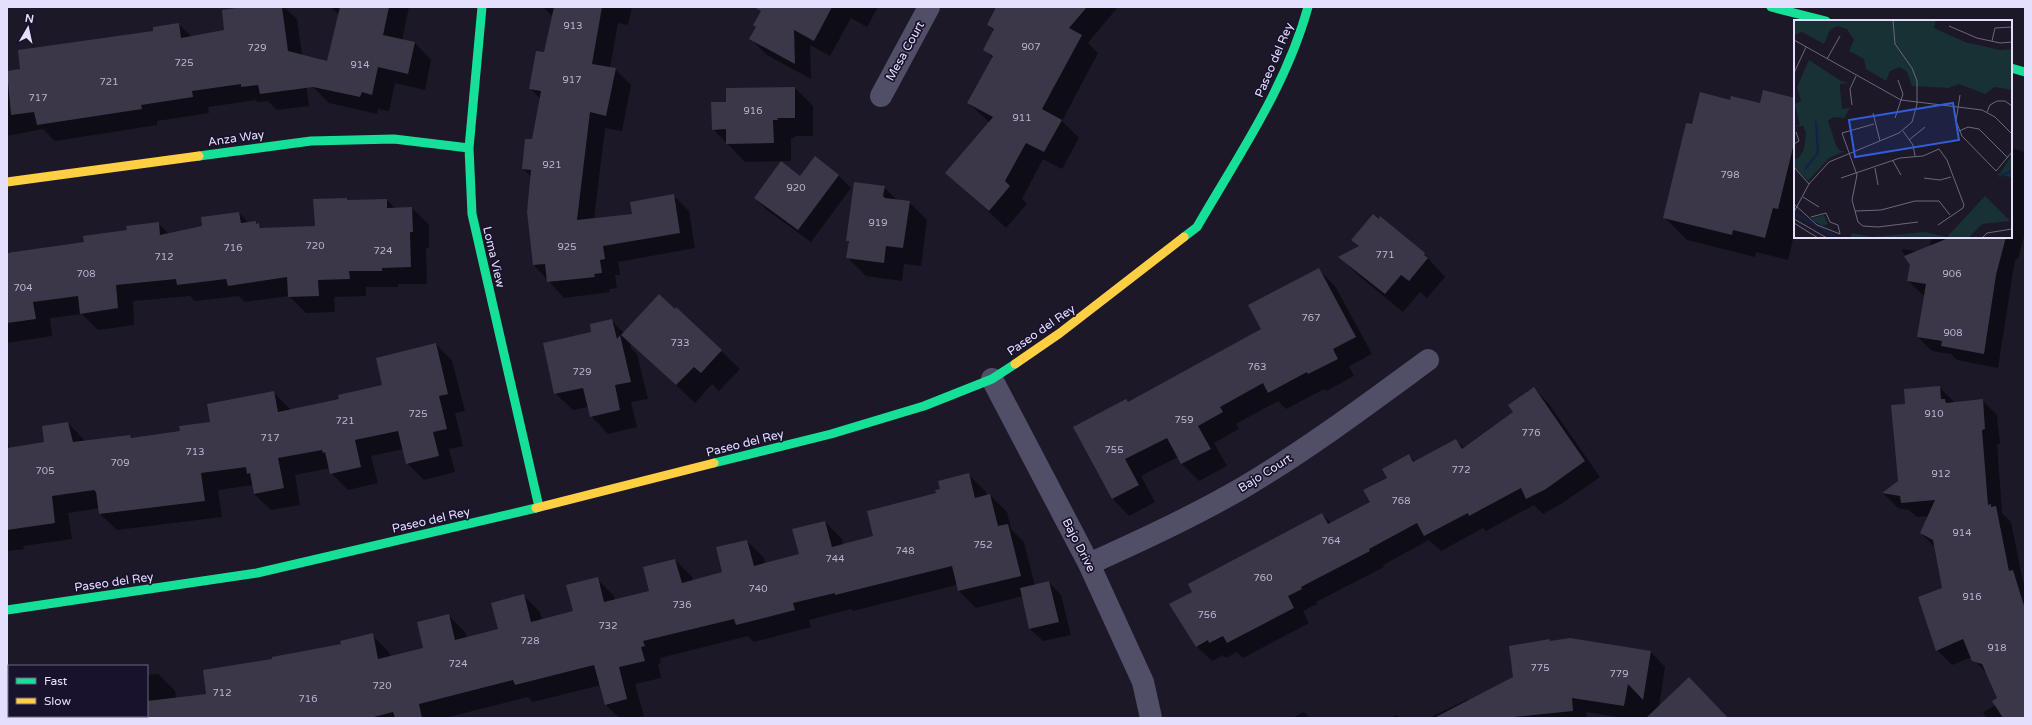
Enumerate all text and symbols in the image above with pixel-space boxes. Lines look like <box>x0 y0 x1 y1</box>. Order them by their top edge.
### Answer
north arrow <box>8 8 48 48</box>
text: N <box>24 12 35 26</box>
street label: Mesa Court <box>883 18 927 83</box>
house number: 913 <box>564 20 582 32</box>
street label: Paseo del Rey <box>1252 20 1296 99</box>
inset map <box>1794 20 2012 238</box>
house number: 907 <box>1022 41 1040 53</box>
house number: 729 <box>248 42 266 54</box>
house number: 725 <box>175 57 193 69</box>
house number: 914 <box>351 59 369 71</box>
house number: 917 <box>563 74 581 86</box>
house number: 721 <box>100 76 118 88</box>
house number: 717 <box>29 92 47 104</box>
house number: 916 <box>744 105 762 117</box>
house number: 911 <box>1013 112 1031 124</box>
street label: Anza Way <box>207 127 266 149</box>
house number: 921 <box>543 159 561 171</box>
house number: 798 <box>1721 169 1739 181</box>
house number: 920 <box>787 182 805 194</box>
house number: 919 <box>869 217 887 229</box>
street label: Loma View <box>480 225 508 290</box>
house number: 720 <box>306 240 324 252</box>
house number: 925 <box>558 241 576 253</box>
house number: 716 <box>224 242 242 254</box>
house number: 724 <box>374 245 392 257</box>
house number: 771 <box>1376 249 1394 261</box>
house number: 712 <box>155 251 173 263</box>
house number: 708 <box>77 268 95 280</box>
house number: 906 <box>1943 268 1961 280</box>
house number: 704 <box>14 282 32 294</box>
street label: Paseo del Rey <box>1004 301 1078 359</box>
house number: 767 <box>1302 312 1320 324</box>
house number: 908 <box>1944 327 1962 339</box>
house number: 733 <box>671 337 689 349</box>
house number: 763 <box>1248 361 1266 373</box>
house number: 729 <box>573 366 591 378</box>
house number: 725 <box>409 408 427 420</box>
house number: 910 <box>1925 408 1943 420</box>
house number: 759 <box>1175 414 1193 426</box>
house number: 721 <box>336 415 354 427</box>
street label: Paseo del Rey <box>705 426 786 459</box>
house number: 776 <box>1522 427 1540 439</box>
house number: 717 <box>261 432 279 444</box>
house number: 755 <box>1105 444 1123 456</box>
house number: 713 <box>186 446 204 458</box>
street label: Bajo Court <box>1236 451 1295 495</box>
house number: 709 <box>111 457 129 469</box>
house number: 772 <box>1452 464 1470 476</box>
house number: 705 <box>36 465 54 477</box>
house number: 912 <box>1932 468 1950 480</box>
house number: 768 <box>1392 495 1410 507</box>
street label: Paseo del Rey <box>391 504 472 536</box>
street label: Bajo Drive <box>1060 516 1099 574</box>
house number: 914 <box>1953 527 1971 539</box>
house number: 764 <box>1322 535 1340 547</box>
house number: 752 <box>974 539 992 551</box>
house number: 748 <box>896 545 914 557</box>
house number: 744 <box>826 553 844 565</box>
street label: Paseo del Rey <box>74 569 155 594</box>
house number: 760 <box>1254 572 1272 584</box>
house number: 740 <box>749 583 767 595</box>
house number: 916 <box>1963 591 1981 603</box>
house number: 736 <box>673 599 691 611</box>
house number: 756 <box>1198 609 1216 621</box>
house number: 732 <box>599 620 617 632</box>
house number: 728 <box>521 635 539 647</box>
house number: 918 <box>1988 642 2006 654</box>
house number: 724 <box>449 658 467 670</box>
house number: 775 <box>1531 662 1549 674</box>
legend <box>8 665 148 717</box>
house number: 779 <box>1610 668 1628 680</box>
text: Fast <box>44 674 68 688</box>
house number: 720 <box>373 680 391 692</box>
house number: 712 <box>213 687 231 699</box>
house number: 716 <box>299 693 317 705</box>
text: Slow <box>44 694 71 708</box>

